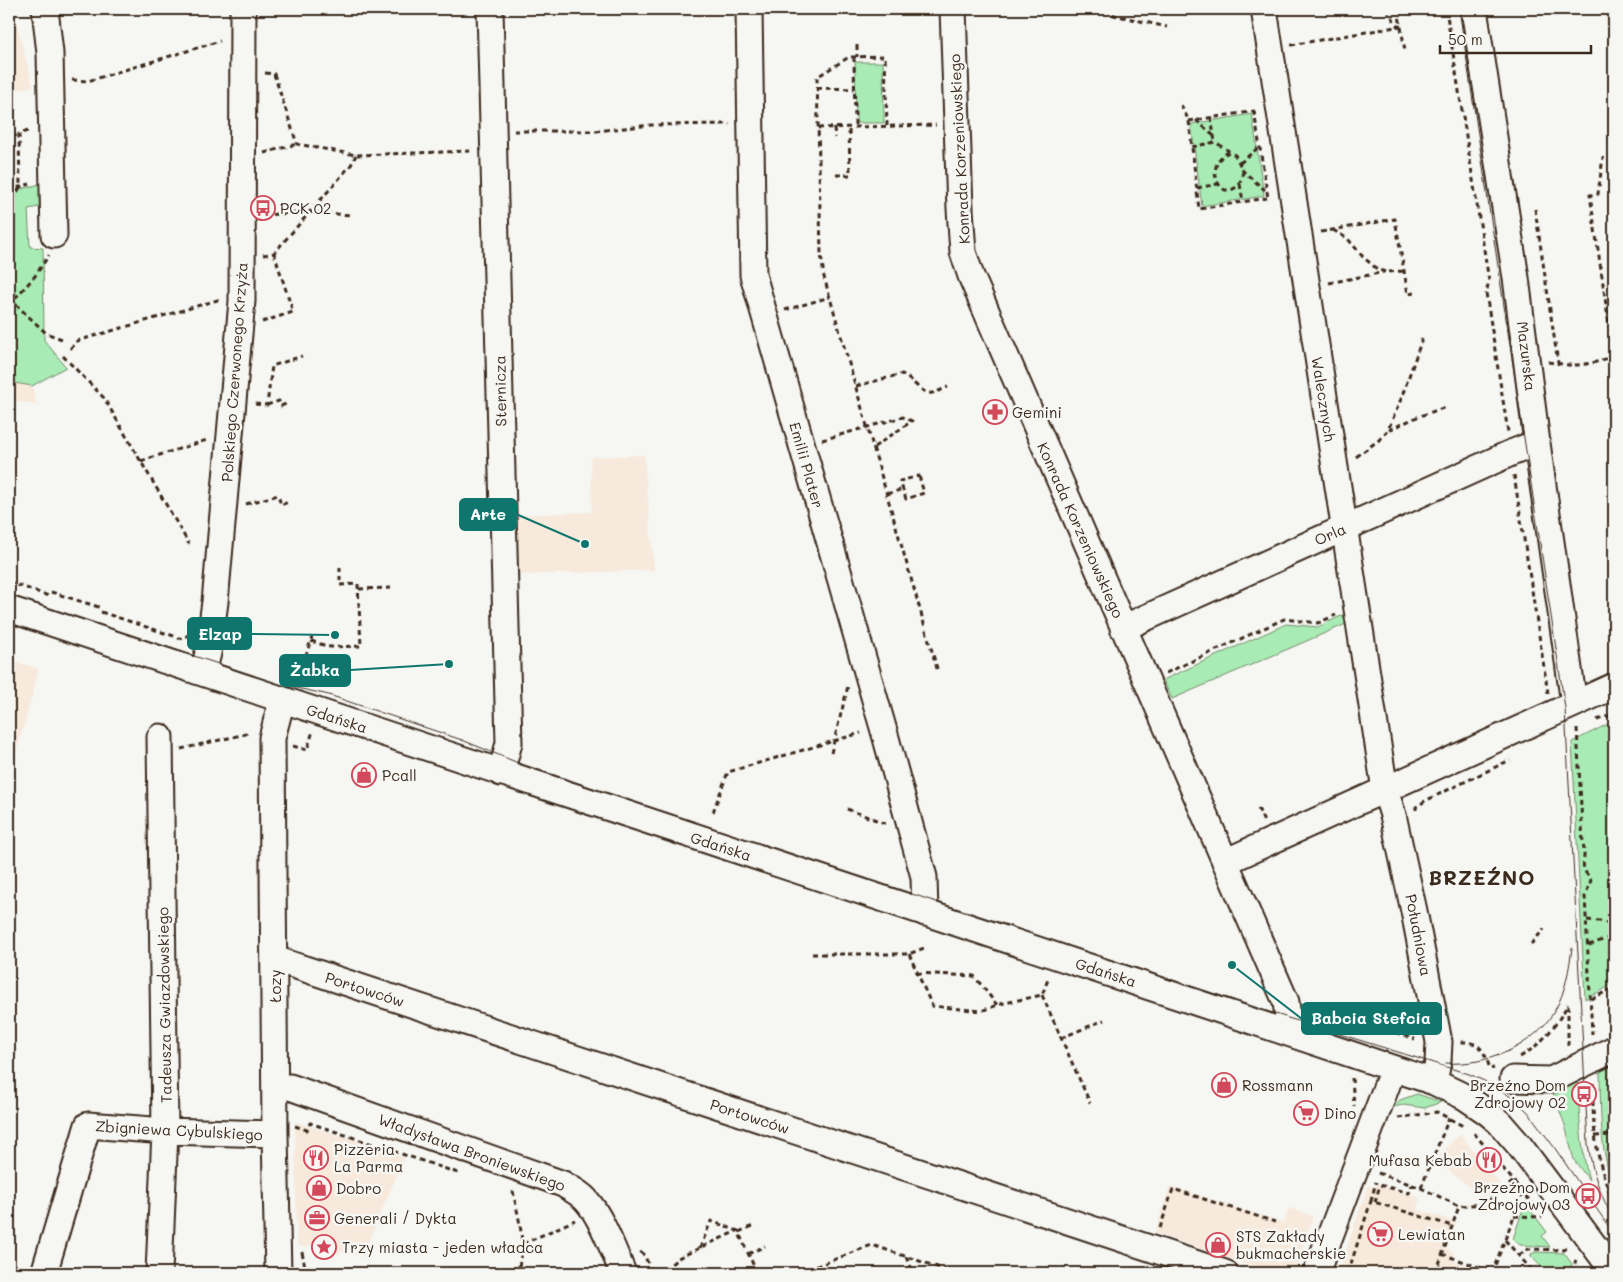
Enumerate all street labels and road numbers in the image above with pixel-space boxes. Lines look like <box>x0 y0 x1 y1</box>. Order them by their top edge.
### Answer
street label: Konrada Korzeniowskiego <box>944 53 974 244</box>
street label: Polskiego Czerwonego Krzyża <box>216 261 252 483</box>
street label: Mazurska <box>1513 320 1541 392</box>
street label: Sternicza <box>489 355 511 427</box>
street label: Walecznych <box>1307 355 1341 443</box>
street label: Emilii Plater <box>785 420 829 510</box>
street label: Konrada Korzeniowskiego <box>1033 439 1129 621</box>
street label: Orla <box>1311 518 1349 550</box>
street label: Gdańska <box>304 699 370 737</box>
street label: Gdańska <box>688 827 754 865</box>
street label: Południowa <box>1401 892 1437 978</box>
street label: Tadeusza Gwiazdowskiego <box>152 907 176 1103</box>
street label: Gdańska <box>1073 953 1139 991</box>
street label: Portowców <box>323 967 407 1011</box>
street label: Łozy <box>265 969 285 1002</box>
street label: Portowców <box>708 1094 792 1138</box>
street label: Władysława Broniewskiego <box>376 1109 568 1195</box>
street label: Zbigniewa Cybulskiego <box>95 1116 263 1144</box>

